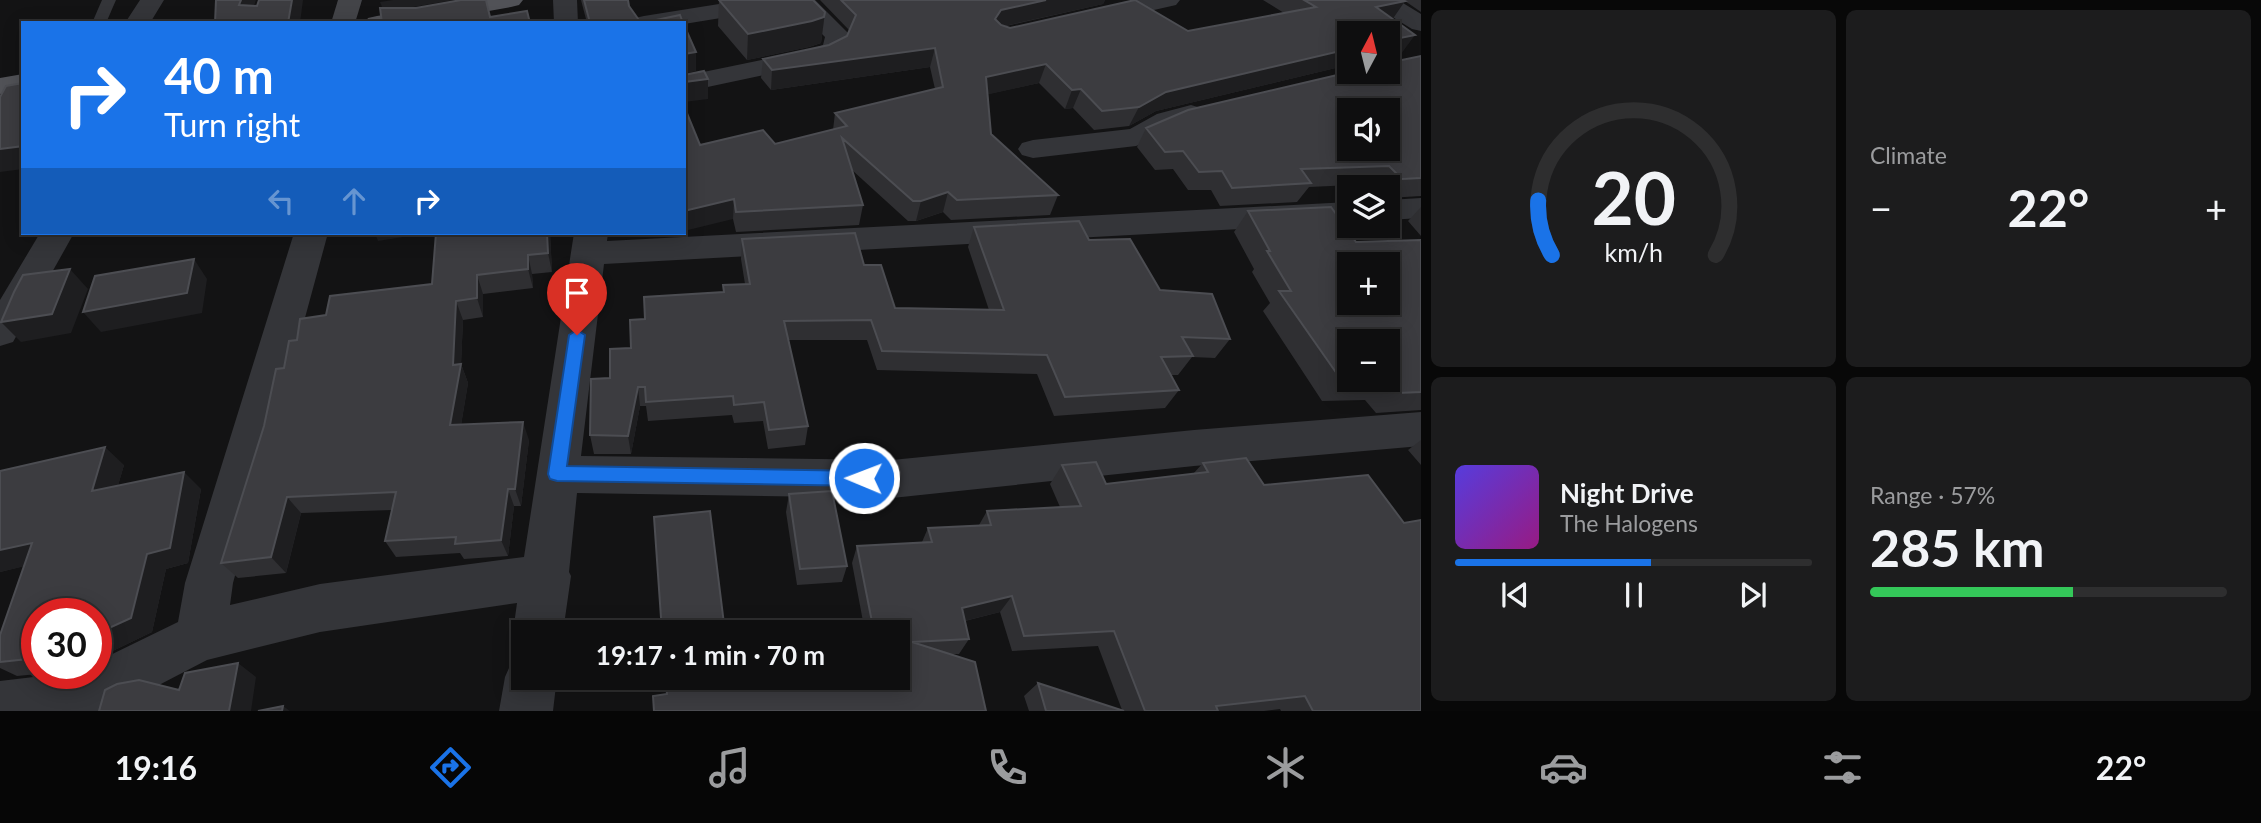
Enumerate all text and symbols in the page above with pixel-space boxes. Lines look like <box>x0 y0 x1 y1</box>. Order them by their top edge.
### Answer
north arrow <box>1337 21 1400 84</box>
map controls <box>1337 21 1400 392</box>
text: 40 m <box>164 46 274 104</box>
icon: right <box>49 49 140 140</box>
button: sound <box>1337 98 1400 161</box>
text: Turn right <box>164 105 300 144</box>
text: Climate <box>1870 141 1947 169</box>
text: 20 <box>1591 153 1676 241</box>
button: layers <box>1337 175 1400 238</box>
text: 22° <box>2008 176 2089 238</box>
icon: left <box>262 182 300 220</box>
icon: ahead <box>335 182 373 220</box>
icon: right <box>408 182 446 220</box>
text: − <box>1870 185 1892 231</box>
text: + <box>2205 185 2227 231</box>
text: km/h <box>1604 236 1663 266</box>
button: + <box>1337 252 1400 315</box>
pin <box>547 263 607 335</box>
icon: arrive <box>558 274 596 312</box>
button: − <box>1337 329 1400 392</box>
position arrow <box>827 441 901 515</box>
text: Night Drive <box>1560 477 1694 509</box>
text: Range · 57% <box>1870 481 1995 509</box>
text: The Halogens <box>1560 509 1698 537</box>
text: 285 km <box>1870 516 2044 578</box>
icon: previous <box>1496 576 1534 614</box>
icon: pause <box>1615 576 1653 614</box>
icon: next <box>1734 576 1772 614</box>
speed limit sign: 30 <box>21 598 112 689</box>
text: 19:17 · 1 min · 70 m <box>596 639 825 671</box>
icon: directions <box>426 743 475 792</box>
icon: music <box>705 743 754 792</box>
icon: phone <box>983 743 1032 792</box>
icon: climate <box>1261 743 1310 792</box>
icon: car <box>1539 743 1588 792</box>
icon: filters <box>1818 743 1867 792</box>
text: 19:16 <box>115 748 197 787</box>
text: 22° <box>2096 748 2146 787</box>

